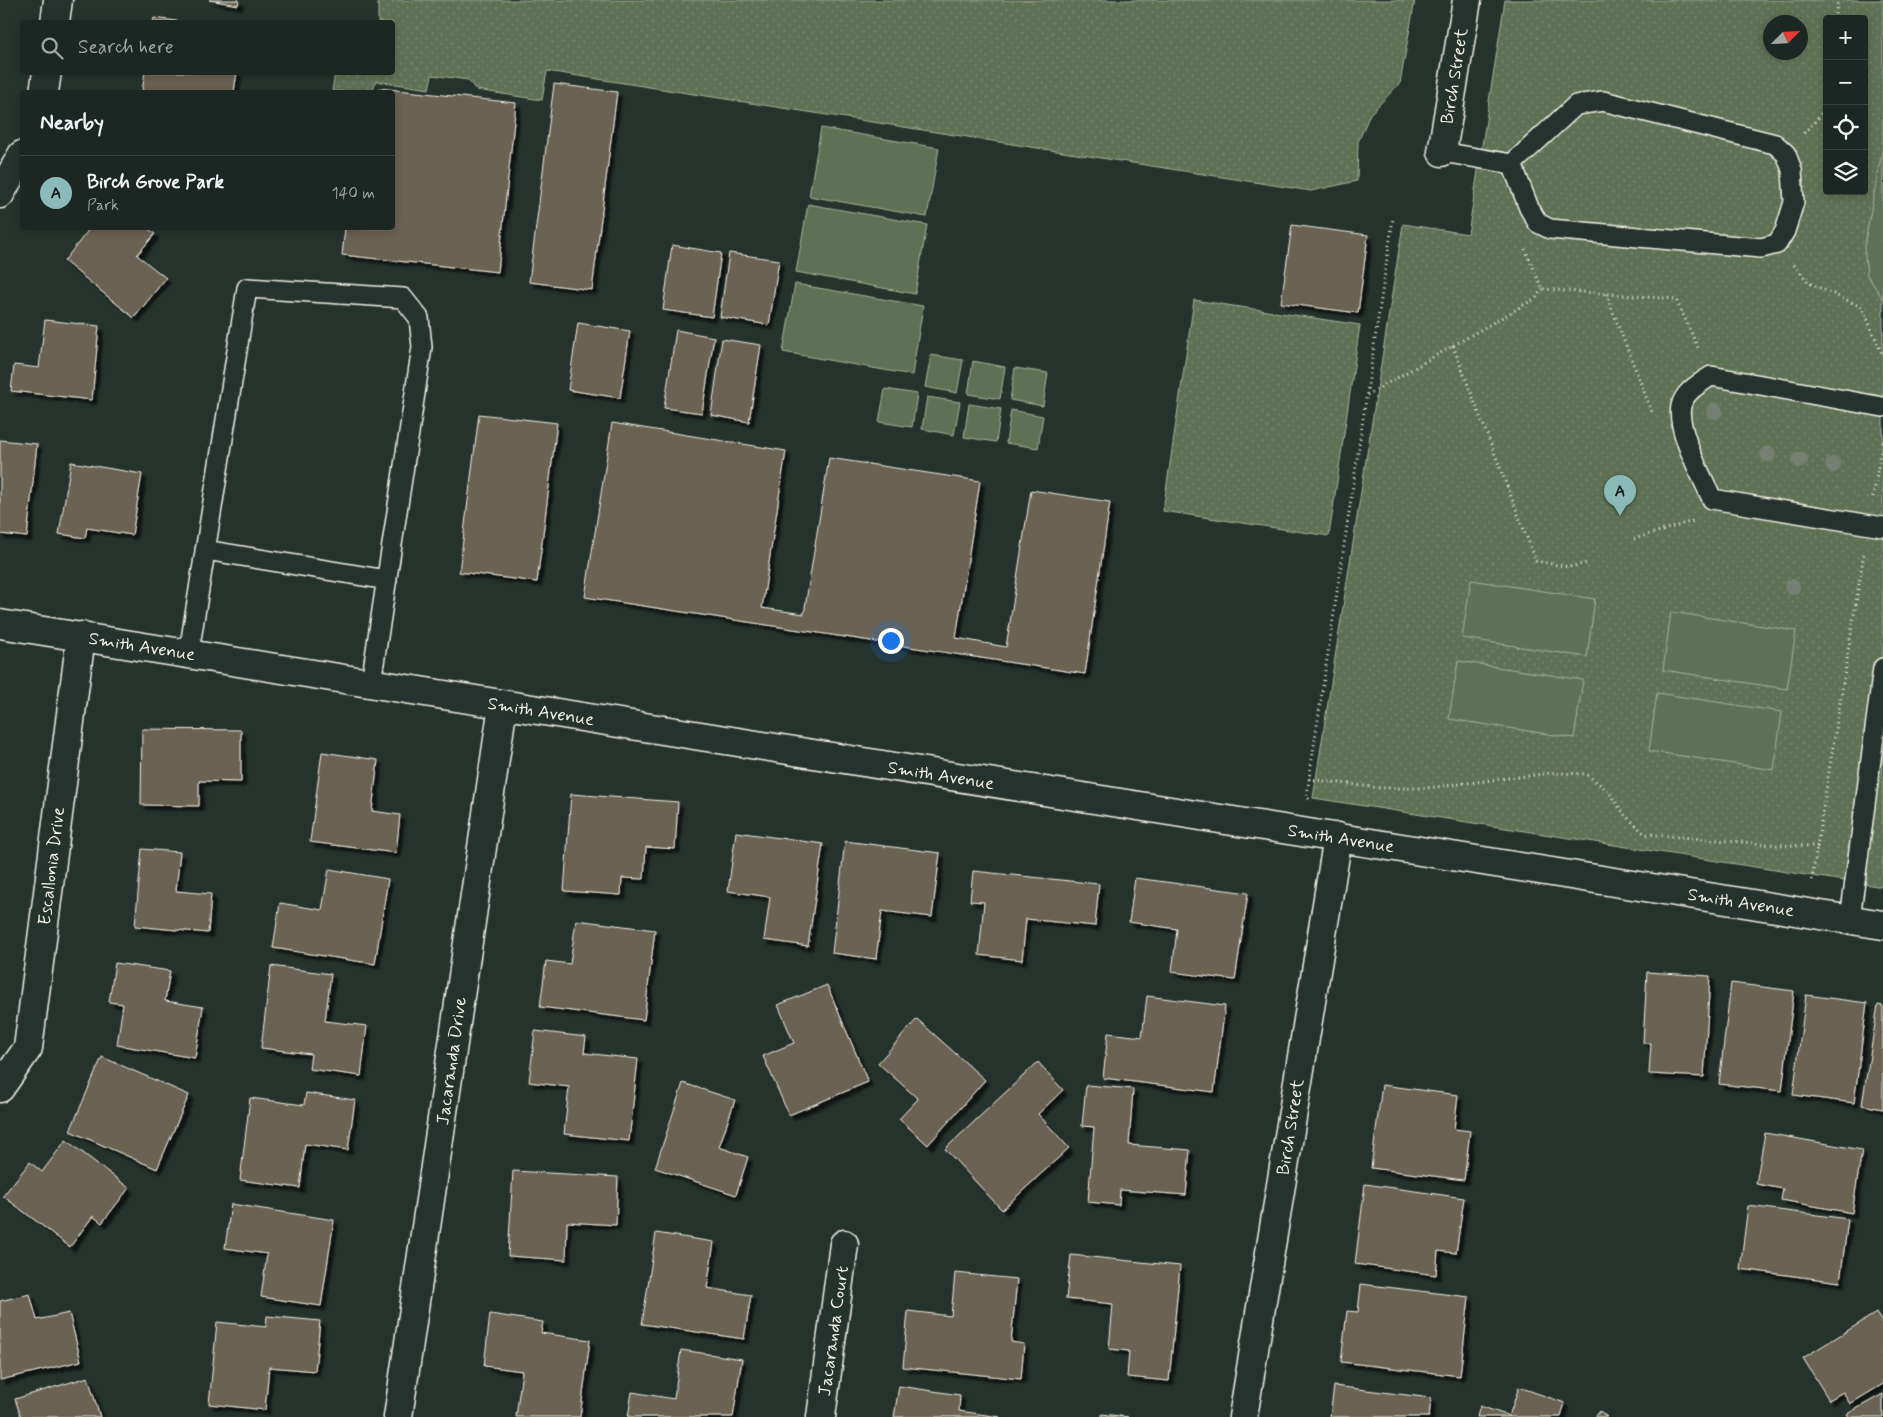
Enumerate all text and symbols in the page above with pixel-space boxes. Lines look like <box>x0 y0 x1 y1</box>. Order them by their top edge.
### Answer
north arrow <box>1763 15 1808 60</box>
map controls <box>1823 15 1868 195</box>
button: + <box>1823 15 1868 60</box>
search box <box>20 20 395 75</box>
street label: Birch Street <box>1436 26 1474 126</box>
icon: search <box>38 34 66 62</box>
text: Search here <box>78 35 174 60</box>
button: − <box>1823 60 1868 105</box>
button: locate <box>1823 105 1868 150</box>
text: Nearby <box>40 109 104 137</box>
button: layers <box>1823 150 1868 195</box>
text: Birch Grove Park <box>87 170 224 195</box>
text: A <box>51 183 61 204</box>
text: 140 m <box>331 183 375 204</box>
text: Park <box>87 195 119 216</box>
pin: A <box>1604 475 1636 516</box>
street label: Smith Avenue <box>87 627 197 667</box>
your location <box>878 628 904 654</box>
street label: Smith Avenue <box>486 692 596 732</box>
street label: Smith Avenue <box>886 756 996 796</box>
street label: Escallonia Drive <box>33 806 71 927</box>
street label: Smith Avenue <box>1286 819 1396 859</box>
street label: Smith Avenue <box>1686 883 1796 923</box>
street label: Jacaranda Drive <box>431 996 473 1127</box>
street label: Birch Street <box>1272 1077 1310 1177</box>
street label: Jacaranda Court <box>813 1264 855 1398</box>

